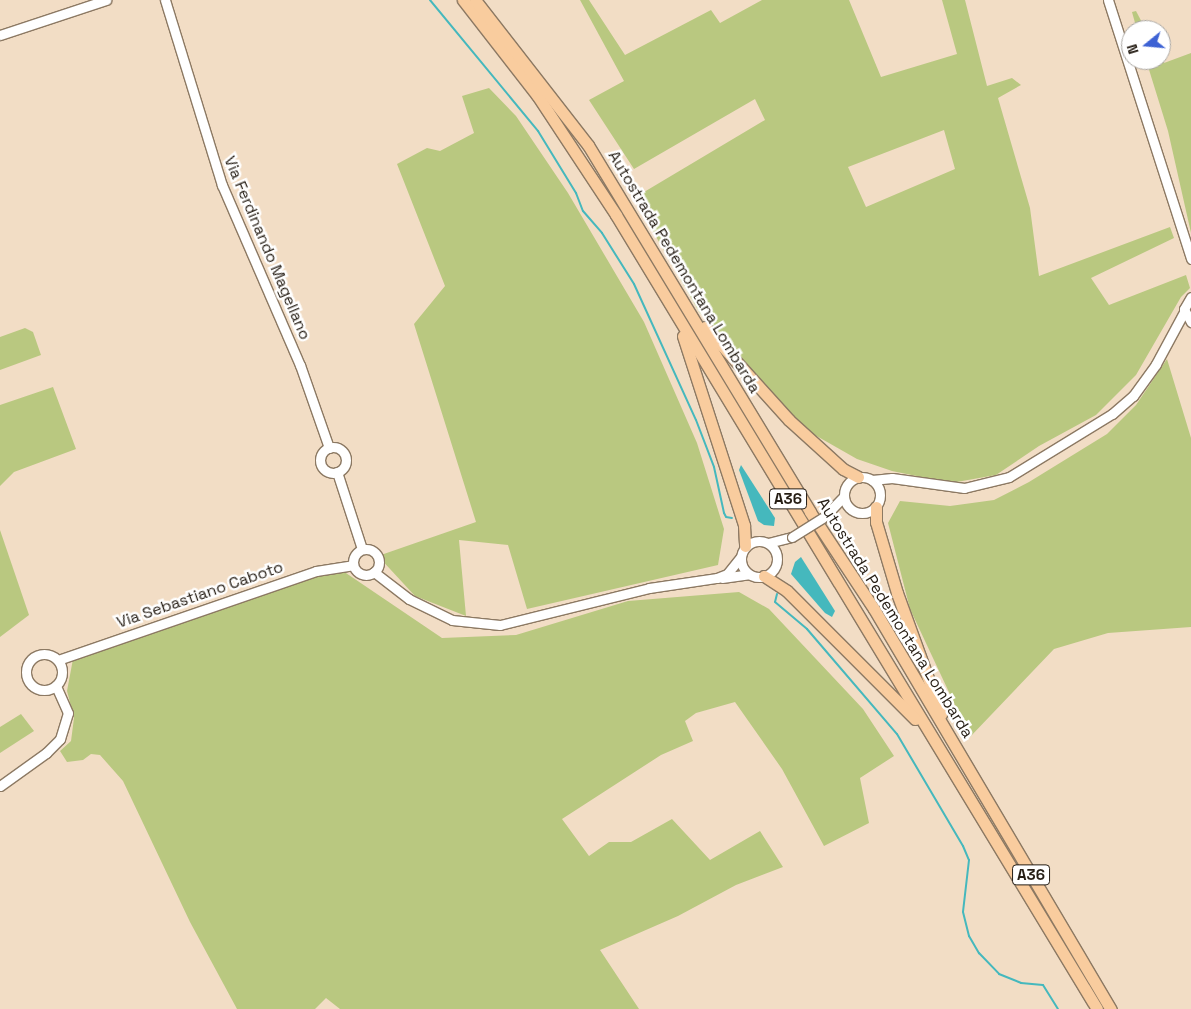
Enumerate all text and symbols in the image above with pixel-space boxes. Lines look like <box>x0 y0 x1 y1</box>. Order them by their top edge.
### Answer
north arrow <box>1121 20 1171 70</box>
text: N <box>1123 42 1143 56</box>
street label: Autostrada Pedemontana Lombarda <box>604 147 764 397</box>
street label: Via Ferdinando Magellano <box>220 153 314 343</box>
road number: A36 <box>768 486 808 512</box>
street label: Autostrada Pedemontana Lombarda <box>813 494 977 742</box>
street label: Via Sebastiano Caboto <box>114 557 286 633</box>
road number: A36 <box>1011 862 1051 888</box>

